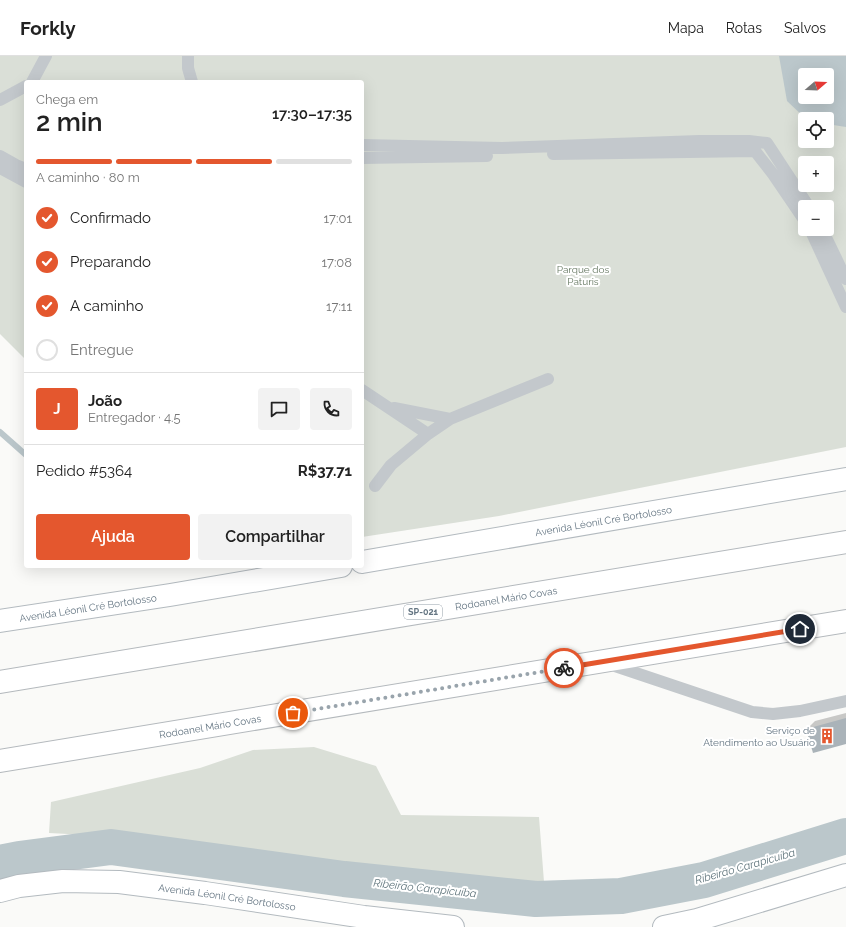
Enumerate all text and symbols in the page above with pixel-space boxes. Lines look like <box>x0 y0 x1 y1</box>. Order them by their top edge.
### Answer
text: Forkly <box>20 17 76 39</box>
text: Mapa <box>668 20 704 36</box>
text: Rotas <box>726 20 762 36</box>
text: Salvos <box>784 20 826 36</box>
north arrow <box>798 68 834 104</box>
map controls <box>798 68 834 236</box>
text: Chega em <box>36 92 98 107</box>
text: 17:30–17:35 <box>272 105 352 123</box>
text: 2 min <box>36 107 103 137</box>
button: locate <box>798 112 834 148</box>
button: + <box>798 156 834 192</box>
text: A caminho · 80 m <box>36 170 140 185</box>
button: − <box>798 200 834 236</box>
icon: check <box>36 207 58 229</box>
text: Confirmado <box>70 209 151 227</box>
text: 17:01 <box>324 211 352 226</box>
icon: check <box>36 251 58 273</box>
text: Preparando <box>70 253 151 271</box>
text: 17:08 <box>321 255 352 270</box>
park label: Parque dos Paturis <box>557 264 609 287</box>
icon: check <box>36 295 58 317</box>
text: A caminho <box>70 297 143 315</box>
text: 17:11 <box>326 299 352 314</box>
text: Entregue <box>70 341 134 359</box>
button: chat <box>258 388 300 430</box>
button: phone <box>310 388 352 430</box>
text: João <box>88 392 122 410</box>
text: J <box>53 400 61 418</box>
text: Entregador · 4.5 <box>88 410 181 425</box>
text: Pedido #5364 <box>36 462 132 480</box>
text: R$37.71 <box>298 462 352 480</box>
street label: Avenida Léonil Cré Bortolosso <box>534 504 673 538</box>
button: Ajuda <box>36 514 190 560</box>
button: Compartilhar <box>198 514 352 560</box>
street label: Rodoanel Mário Covas <box>454 585 558 613</box>
street label: Avenida Léonil Cré Bortolosso <box>19 592 157 624</box>
road number: SP-021 <box>404 605 442 619</box>
pin <box>783 612 817 646</box>
icon: home <box>789 618 811 640</box>
courier <box>544 648 584 688</box>
icon: bike <box>553 657 575 679</box>
pin <box>276 696 310 730</box>
icon: bag <box>282 702 304 724</box>
street label: Rodoanel Mário Covas <box>158 713 262 741</box>
place label: Serviço de Atendimento ao Usuário <box>703 725 815 748</box>
building icon: Serviço de Atendimento ao Usuário <box>818 727 836 745</box>
water label: Ribeirão Carapicuíba <box>694 846 797 887</box>
water label: Ribeirão Carapicuíba <box>373 877 478 900</box>
street label: Avenida Léonil Cré Bortolosso <box>158 882 296 913</box>

